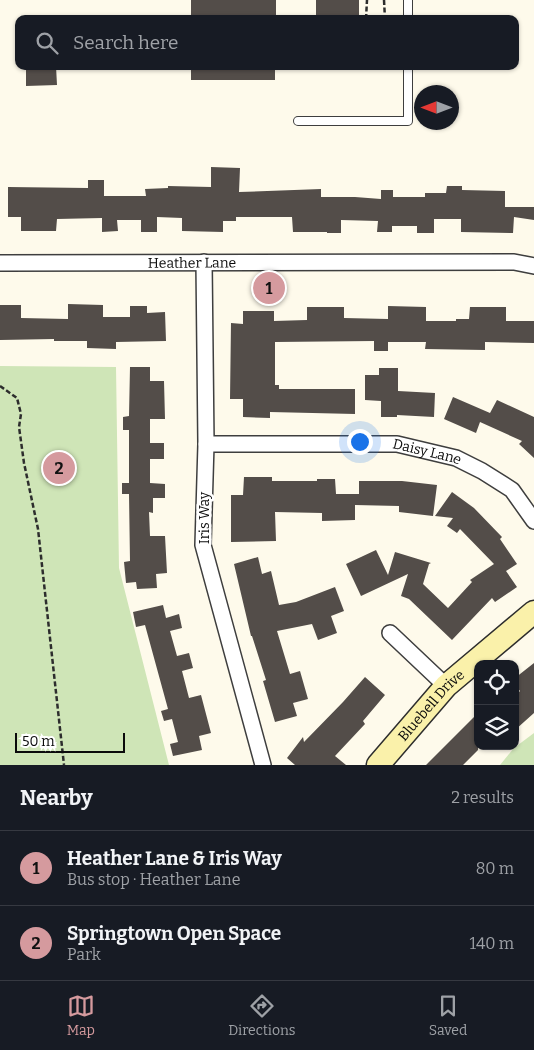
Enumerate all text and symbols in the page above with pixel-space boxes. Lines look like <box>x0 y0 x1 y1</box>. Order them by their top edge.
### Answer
search box <box>15 15 519 70</box>
icon: search <box>33 29 61 57</box>
text: Search here <box>73 31 178 54</box>
north arrow <box>414 85 459 130</box>
street label: Heather Lane <box>148 254 236 271</box>
pin: 1 <box>253 269 285 307</box>
your location <box>347 429 373 455</box>
street label: Daisy Lane <box>391 435 465 468</box>
pin: 2 <box>43 449 75 487</box>
street label: Iris Way <box>196 491 213 544</box>
map controls <box>474 660 519 750</box>
button: locate <box>474 660 519 705</box>
street label: Bluebell Drive <box>394 666 468 744</box>
button: layers <box>474 705 519 750</box>
scale bar <box>15 730 125 753</box>
text: 50 m <box>22 733 55 750</box>
text: Nearby <box>20 785 93 811</box>
text: 2 results <box>451 788 514 807</box>
text: Heather Lane & Iris Way <box>67 847 282 870</box>
text: 1 <box>33 859 39 878</box>
text: 80 m <box>476 859 514 878</box>
text: Bus stop · Heather Lane <box>67 870 240 889</box>
text: Springtown Open Space <box>67 922 281 945</box>
text: 2 <box>31 934 41 953</box>
text: 140 m <box>469 934 514 953</box>
text: Park <box>67 945 101 964</box>
tab: Map <box>67 992 95 1039</box>
tab: Directions <box>228 992 296 1039</box>
tab: Saved <box>429 992 467 1039</box>

